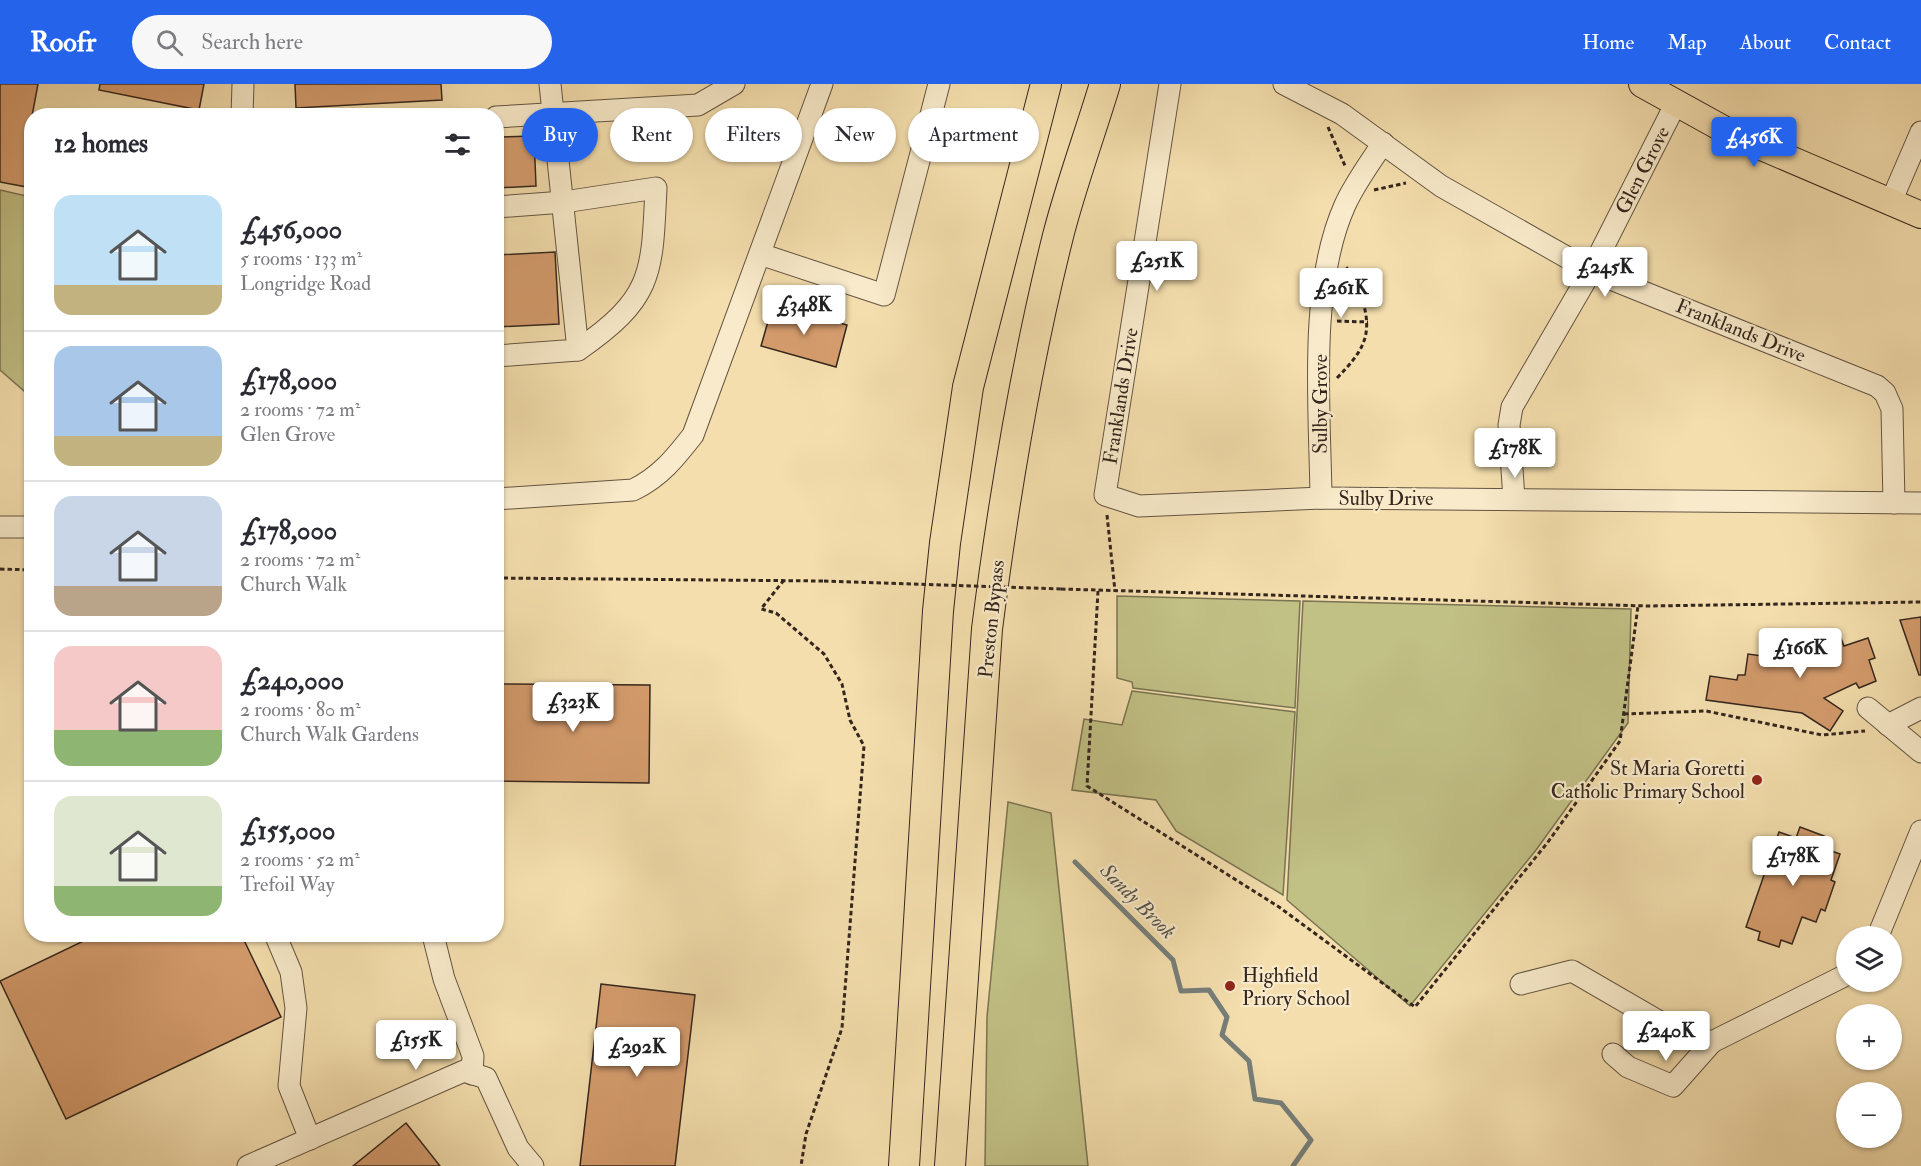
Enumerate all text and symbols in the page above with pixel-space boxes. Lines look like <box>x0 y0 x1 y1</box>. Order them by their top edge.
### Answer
search box <box>132 15 552 69</box>
text: Roofr <box>30 25 96 60</box>
icon: search <box>153 26 186 59</box>
text: Search here <box>201 28 303 56</box>
text: Home <box>1582 29 1634 56</box>
text: Map <box>1667 29 1707 56</box>
text: About <box>1740 29 1791 56</box>
text: Contact <box>1824 29 1891 56</box>
chip: Buy <box>522 108 598 162</box>
chip: Rent <box>610 108 693 162</box>
chip: Filters <box>705 108 802 162</box>
chip: New <box>814 108 896 162</box>
chip: Apartment <box>908 108 1039 162</box>
pin: £456K <box>1712 117 1796 168</box>
street label: Glen Grove <box>1610 122 1675 218</box>
text: £456K <box>1725 124 1783 149</box>
text: 12 homes <box>54 128 148 160</box>
icon: filters <box>441 128 474 161</box>
text: £456,000 <box>240 214 342 246</box>
icon: home <box>102 219 174 291</box>
pin: £251K <box>1115 241 1199 292</box>
text: 5 rooms · 133 m² <box>240 246 362 271</box>
pin: £245K <box>1563 247 1647 298</box>
text: £251K <box>1130 248 1184 273</box>
text: £245K <box>1576 254 1634 279</box>
pin: £261K <box>1299 268 1383 319</box>
text: Longridge Road <box>240 271 371 296</box>
text: £261K <box>1314 275 1368 300</box>
pin: £348K <box>762 285 846 336</box>
text: £348K <box>776 292 832 317</box>
street label: Franklands Drive <box>1672 293 1809 368</box>
street label: Franklands Drive <box>1097 326 1144 466</box>
street label: Sulby Grove <box>1308 354 1333 454</box>
text: £178,000 <box>240 365 337 397</box>
icon: home <box>102 370 174 442</box>
text: 2 rooms · 72 m² <box>240 397 360 422</box>
text: Glen Grove <box>240 422 335 447</box>
pin: £178K <box>1473 428 1557 479</box>
text: £178K <box>1488 435 1542 460</box>
street label: Sulby Drive <box>1339 486 1433 511</box>
text: £178,000 <box>240 515 337 547</box>
icon: home <box>102 520 174 592</box>
text: 2 rooms · 72 m² <box>240 547 360 572</box>
street label: Preston Bypass <box>973 559 1011 679</box>
text: Church Walk <box>240 572 347 597</box>
pin: £166K <box>1758 628 1842 679</box>
text: £166K <box>1773 635 1827 660</box>
text: £240,000 <box>240 665 344 697</box>
icon: home <box>102 670 174 742</box>
pin: £323K <box>531 682 615 733</box>
text: £323K <box>547 689 599 714</box>
text: 2 rooms · 80 m² <box>240 697 361 722</box>
text: Church Walk Gardens <box>240 722 419 747</box>
place label: St Maria Goretti Catholic Primary School <box>1551 756 1745 804</box>
marker: St Maria Goretti Catholic Primary School <box>1750 773 1764 787</box>
text: £155,000 <box>240 815 335 847</box>
icon: home <box>102 820 174 892</box>
pin: £178K <box>1751 836 1835 887</box>
text: £178K <box>1766 843 1820 868</box>
text: 2 rooms · 52 m² <box>240 847 360 872</box>
water label: Sandy Brook <box>1093 857 1181 945</box>
text: Trefoil Way <box>240 872 334 897</box>
map controls <box>1836 926 1902 1148</box>
button: layers <box>1836 926 1902 992</box>
place label: Highfield Priory School <box>1242 963 1350 1011</box>
marker: Highfield Priory School <box>1223 979 1237 993</box>
button: + <box>1836 1004 1902 1070</box>
pin: £240K <box>1624 1011 1708 1062</box>
text: £240K <box>1637 1018 1695 1043</box>
pin: £155K <box>374 1020 458 1071</box>
text: £155K <box>390 1027 442 1052</box>
pin: £292K <box>595 1027 679 1078</box>
text: £292K <box>608 1034 666 1059</box>
button: − <box>1836 1082 1902 1148</box>

